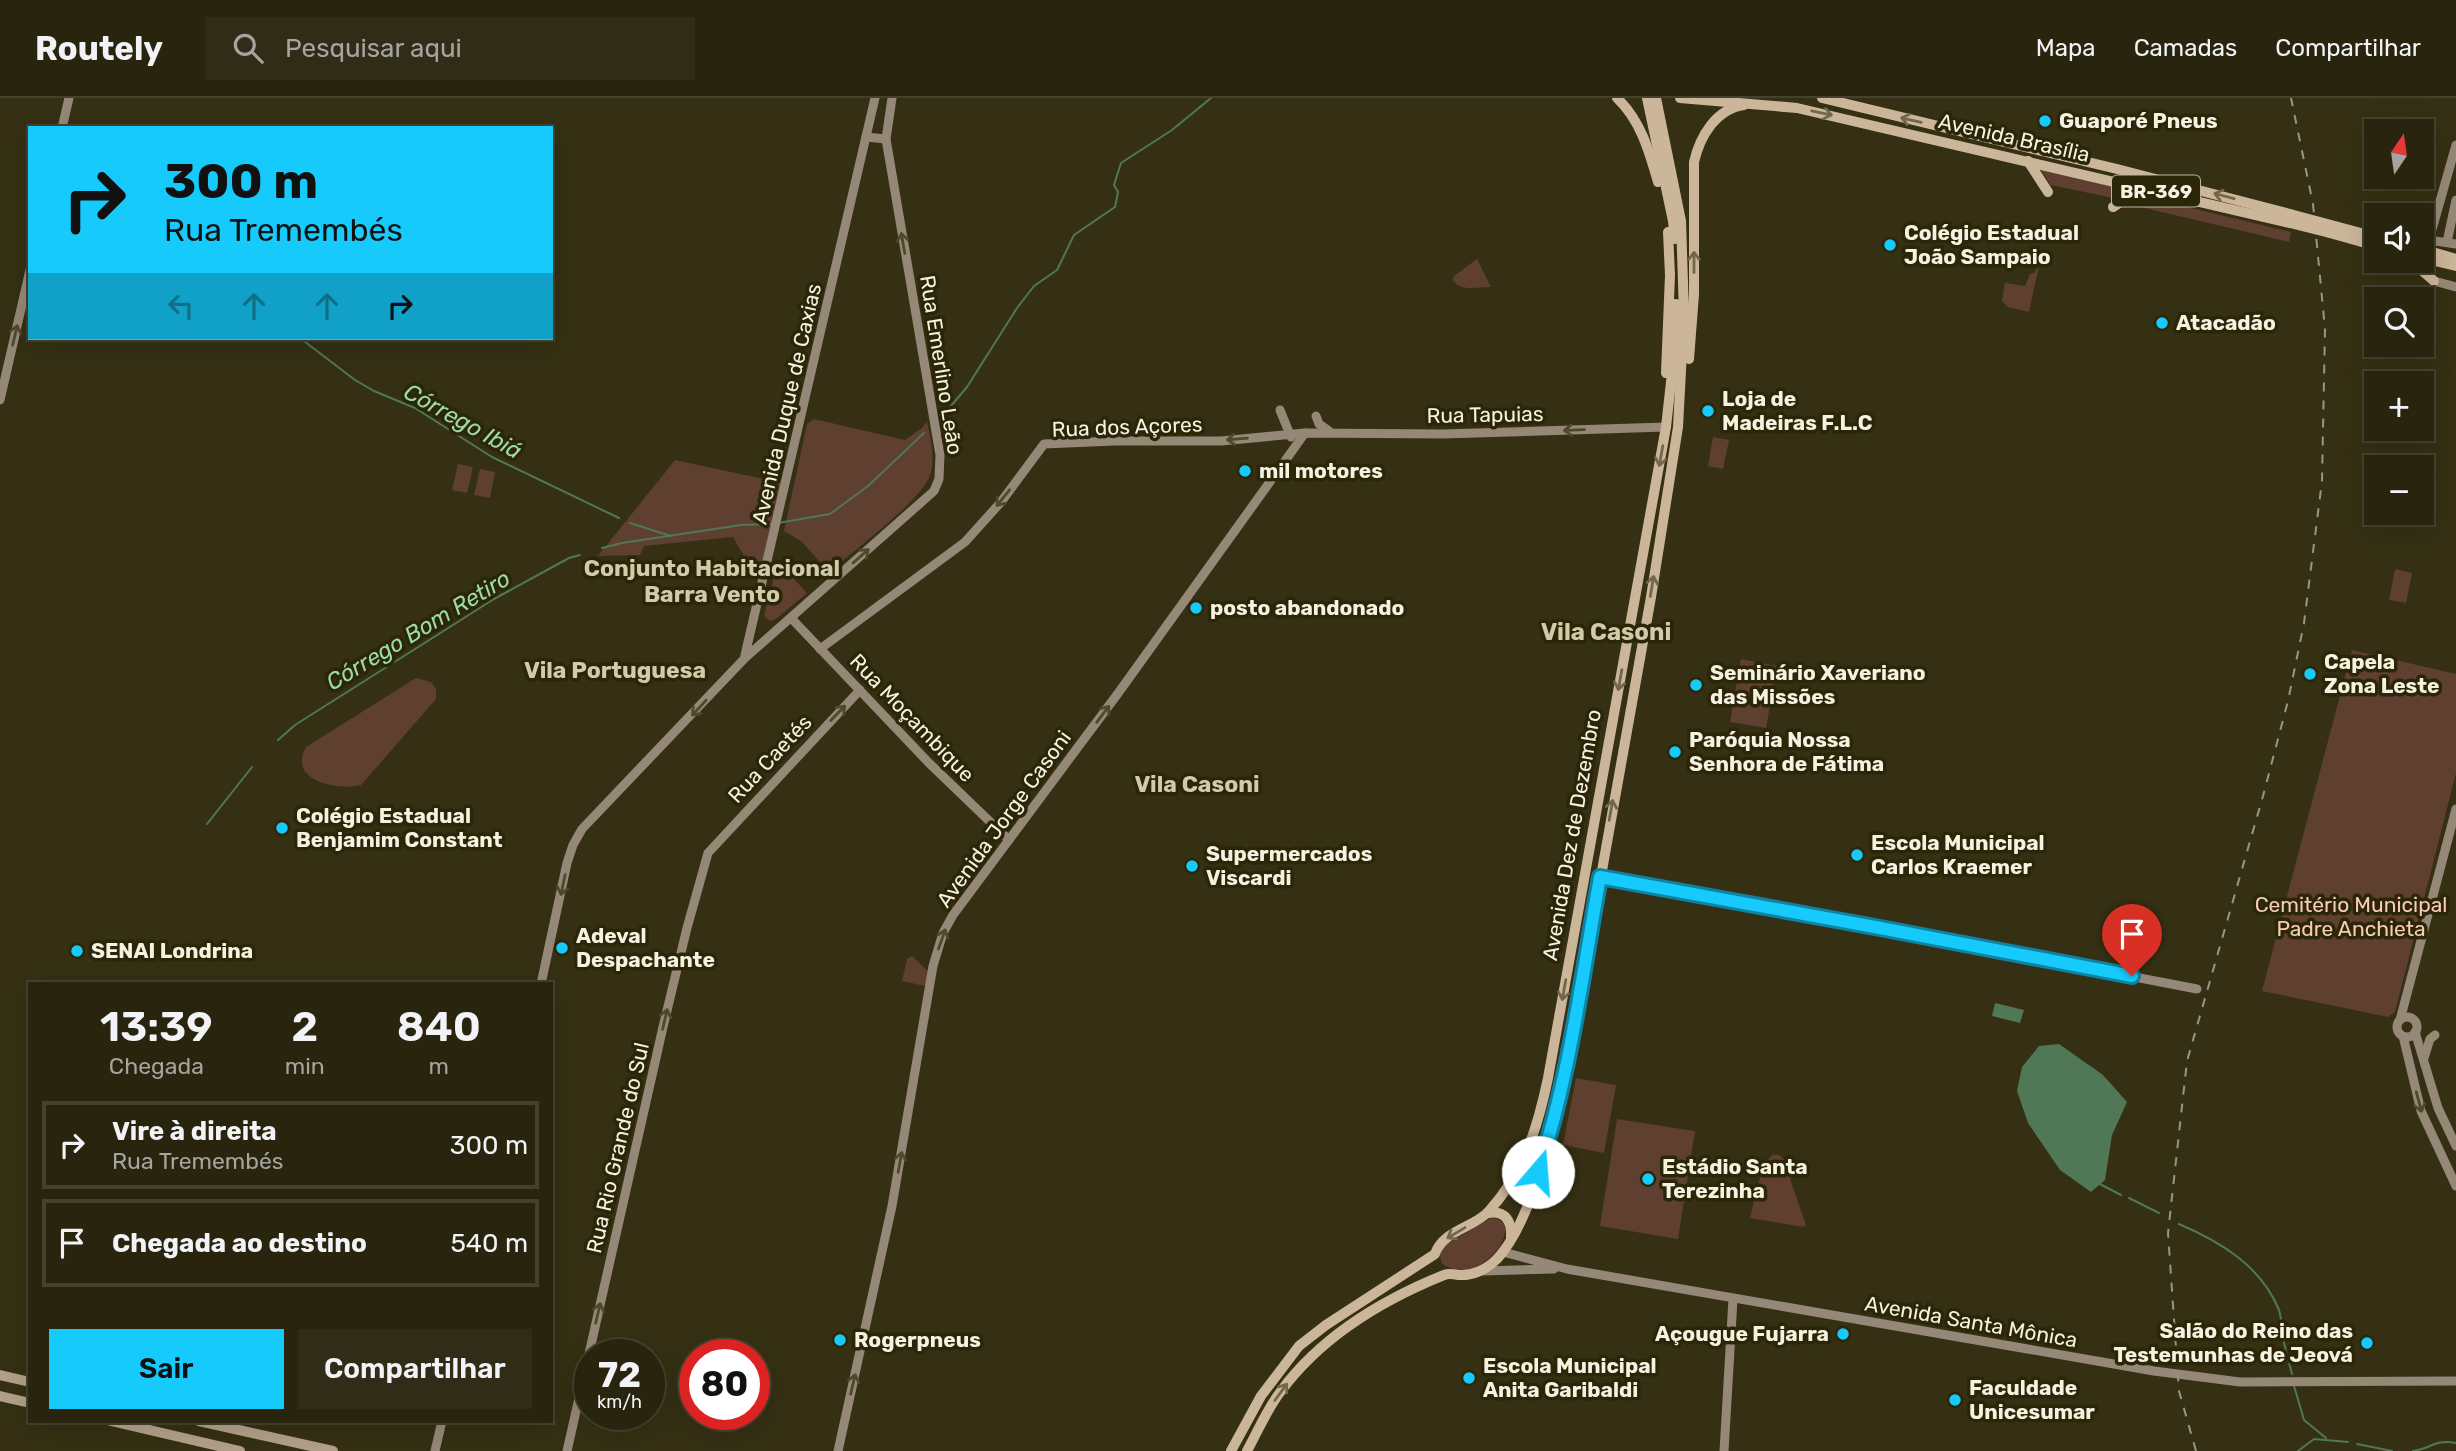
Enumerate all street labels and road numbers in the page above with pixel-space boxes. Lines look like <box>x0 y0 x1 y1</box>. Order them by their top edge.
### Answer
street label: Avenida Brasília <box>1936 108 2092 167</box>
road number: BR-369 <box>2112 176 2200 206</box>
street label: Rua Emerlino Leão <box>915 273 968 456</box>
street label: Avenida Duque de Caxias <box>747 281 826 527</box>
street label: Rua Tapuias <box>1426 401 1544 428</box>
street label: Rua dos Açores <box>1051 411 1203 442</box>
street label: Rua Moçambique <box>845 648 980 787</box>
street label: Avenida Dez de Dezembro <box>1537 707 1606 962</box>
street label: Rua Caetés <box>723 710 817 808</box>
street label: Avenida Jorge Casoni <box>931 726 1076 912</box>
street label: Rua Rio Grande do Sul <box>581 1040 654 1256</box>
street label: Avenida Santa Mônica <box>1863 1290 2079 1353</box>

